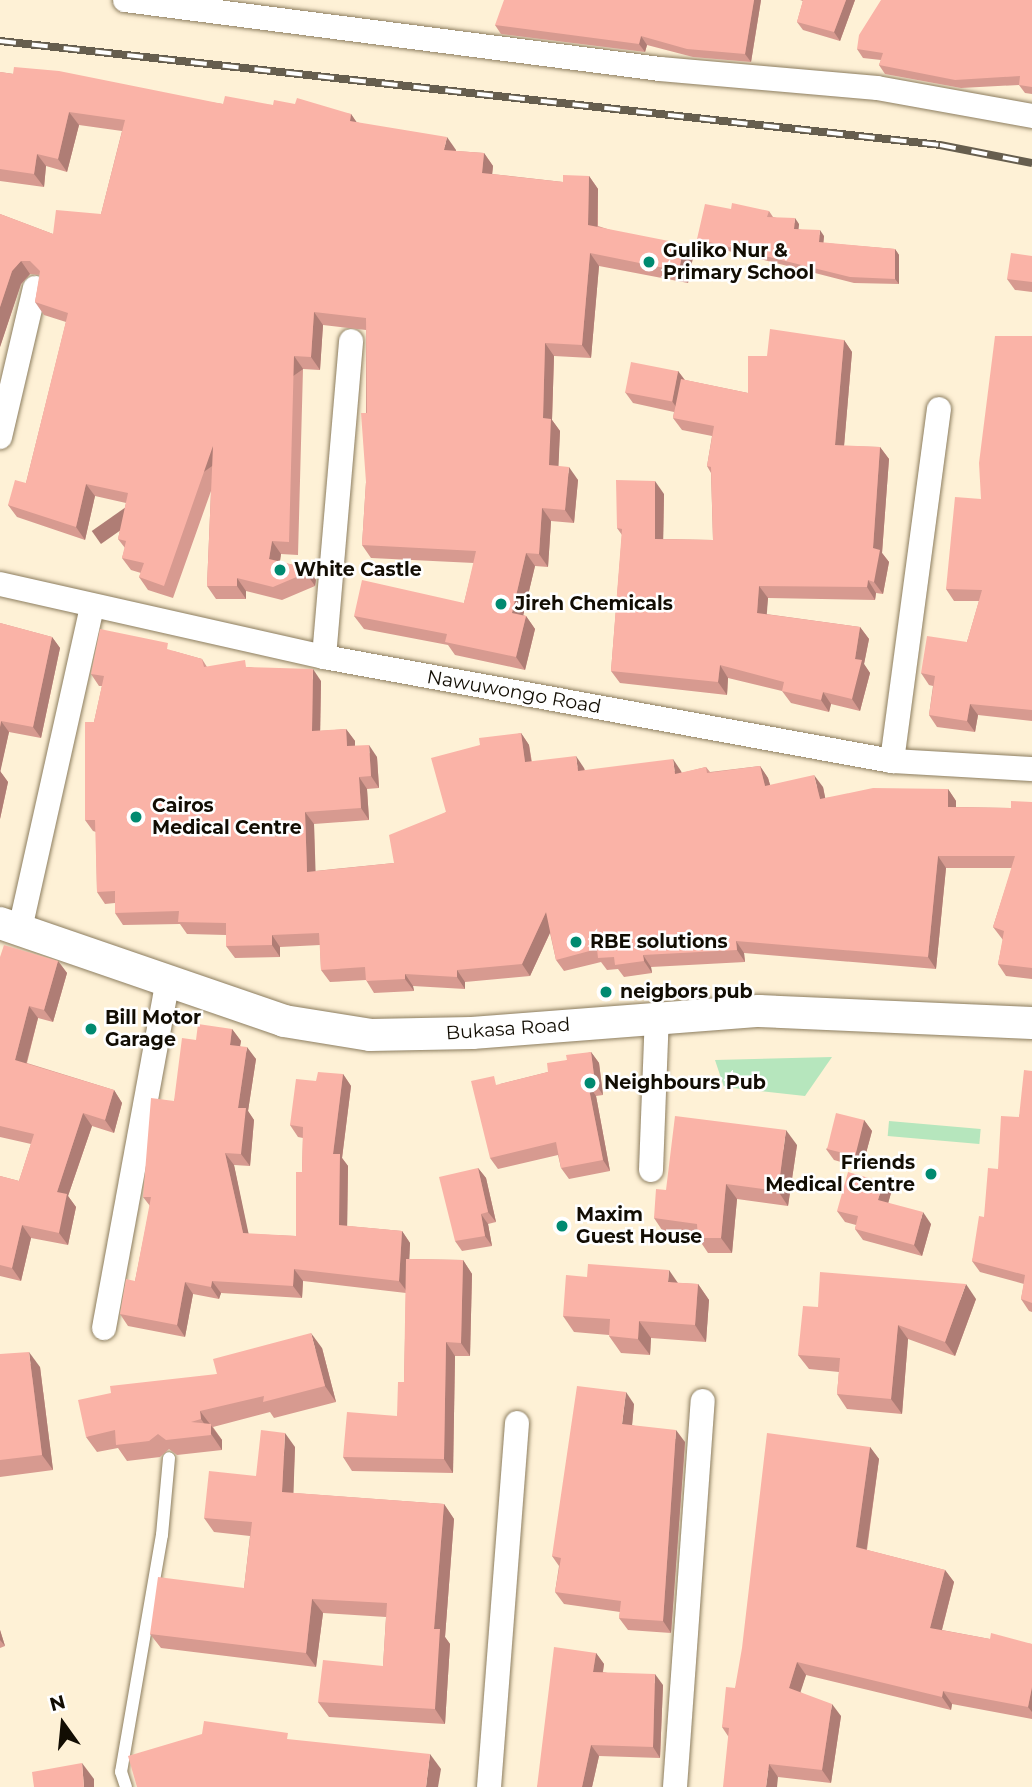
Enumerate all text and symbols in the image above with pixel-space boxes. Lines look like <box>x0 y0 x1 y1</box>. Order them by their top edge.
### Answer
place label: Guliko Nur & Primary School <box>663 240 814 284</box>
marker: Guliko Nur & Primary School <box>641 254 657 270</box>
place label: White Castle <box>294 559 422 581</box>
marker: White Castle <box>272 562 288 578</box>
place label: Jireh Chemicals <box>515 593 673 615</box>
marker: Jireh Chemicals <box>493 596 509 612</box>
street label: Nawuwongo Road <box>425 665 603 719</box>
place label: Cairos Medical Centre <box>152 795 302 839</box>
marker: Cairos Medical Centre <box>126 807 146 827</box>
place label: RBE solutions <box>590 931 728 953</box>
marker: RBE solutions <box>568 934 584 950</box>
place label: neigbors pub <box>620 981 753 1003</box>
marker: neigbors pub <box>598 984 614 1000</box>
place label: Bill Motor Garage <box>105 1007 201 1051</box>
street label: Bukasa Road <box>445 1013 571 1045</box>
marker: Bill Motor Garage <box>83 1021 99 1037</box>
place label: Neighbours Pub <box>604 1072 766 1094</box>
marker: Neighbours Pub <box>582 1075 598 1091</box>
place label: Friends Medical Centre <box>765 1152 915 1196</box>
marker: Friends Medical Centre <box>921 1164 941 1184</box>
place label: Maxim Guest House <box>576 1204 702 1248</box>
marker: Maxim Guest House <box>554 1218 570 1234</box>
north arrow <box>28 1689 98 1759</box>
text: N <box>47 1690 68 1716</box>

